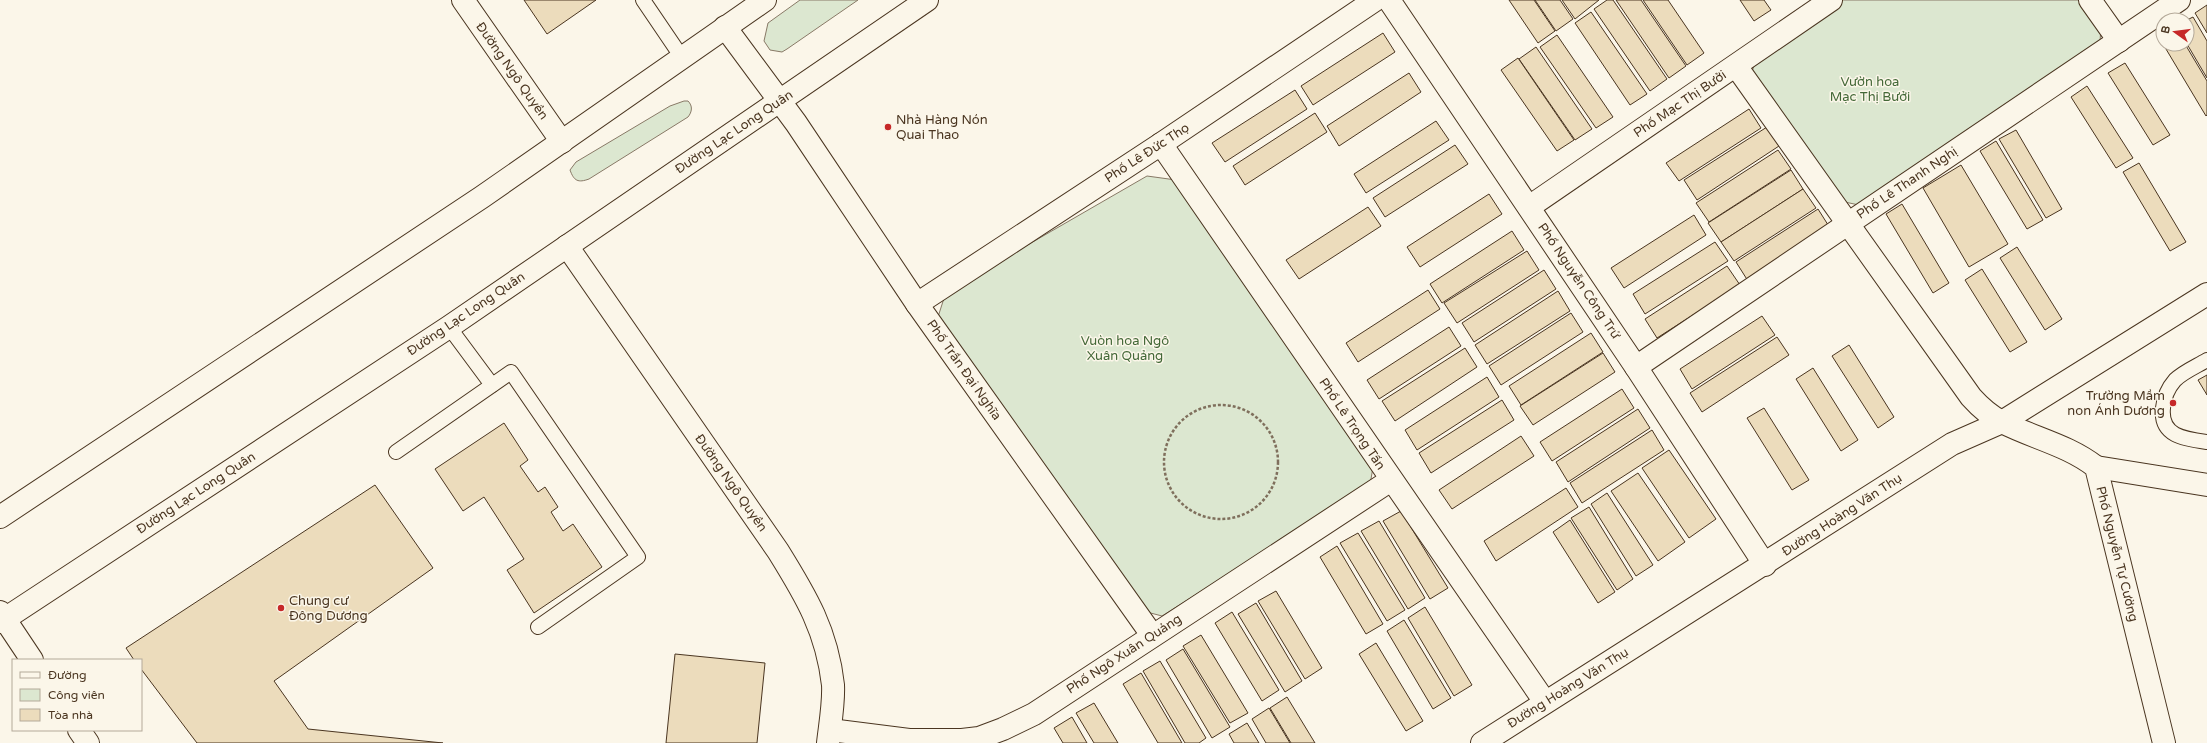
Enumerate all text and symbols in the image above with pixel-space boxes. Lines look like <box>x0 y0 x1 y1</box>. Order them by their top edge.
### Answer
north arrow <box>2155 12 2195 52</box>
street label: Đường Ngô Quyền <box>472 19 552 123</box>
text: B <box>2159 24 2173 35</box>
street label: Phố Mạc Thị Bưởi <box>1631 67 1729 141</box>
park label: Vườn hoa Mạc Thị Bưởi <box>1830 74 1910 105</box>
street label: Đường Lạc Long Quân <box>672 87 796 177</box>
place label: Nhà Hàng Nón Quai Thao <box>896 112 988 143</box>
street label: Phố Lê Đức Thọ <box>1102 120 1192 186</box>
marker: Nhà Hàng Nón Quai Thao <box>883 122 893 132</box>
street label: Phố Lê Thanh Nghị <box>1854 143 1960 223</box>
street label: Phố Nguyễn Công Trứ <box>1534 220 1624 343</box>
street label: Đường Lạc Long Quân <box>404 269 528 359</box>
street label: Phố Trần Đại Nghĩa <box>923 317 1005 423</box>
park label: Vuòn hoa Ngô Xuân Quảng <box>1081 333 1169 364</box>
street label: Phố Lê Trọng Tấn <box>1315 375 1389 473</box>
place label: Trường Mầm non Ánh Dương <box>2067 388 2165 419</box>
marker: Trường Mầm non Ánh Dương <box>2168 398 2178 408</box>
street label: Đường Ngô Quyền <box>691 431 771 535</box>
street label: Đường Lạc Long Quân <box>133 449 259 537</box>
street label: Đường Hoàng Văn Thụ <box>1779 470 1905 560</box>
street label: Phố Nguyễn Tự Cường <box>2092 484 2142 624</box>
place label: Chung cư Đông Dương <box>289 593 368 624</box>
marker: Chung cư Đông Dương <box>276 603 286 613</box>
street label: Phố Ngô Xuân Quảng <box>1063 611 1185 697</box>
street label: Đường Hoàng Văn Thụ <box>1504 644 1632 732</box>
legend <box>12 659 142 731</box>
text: Đường <box>48 668 87 682</box>
text: Công viên <box>48 688 105 702</box>
text: Tòa nhà <box>48 708 93 722</box>

